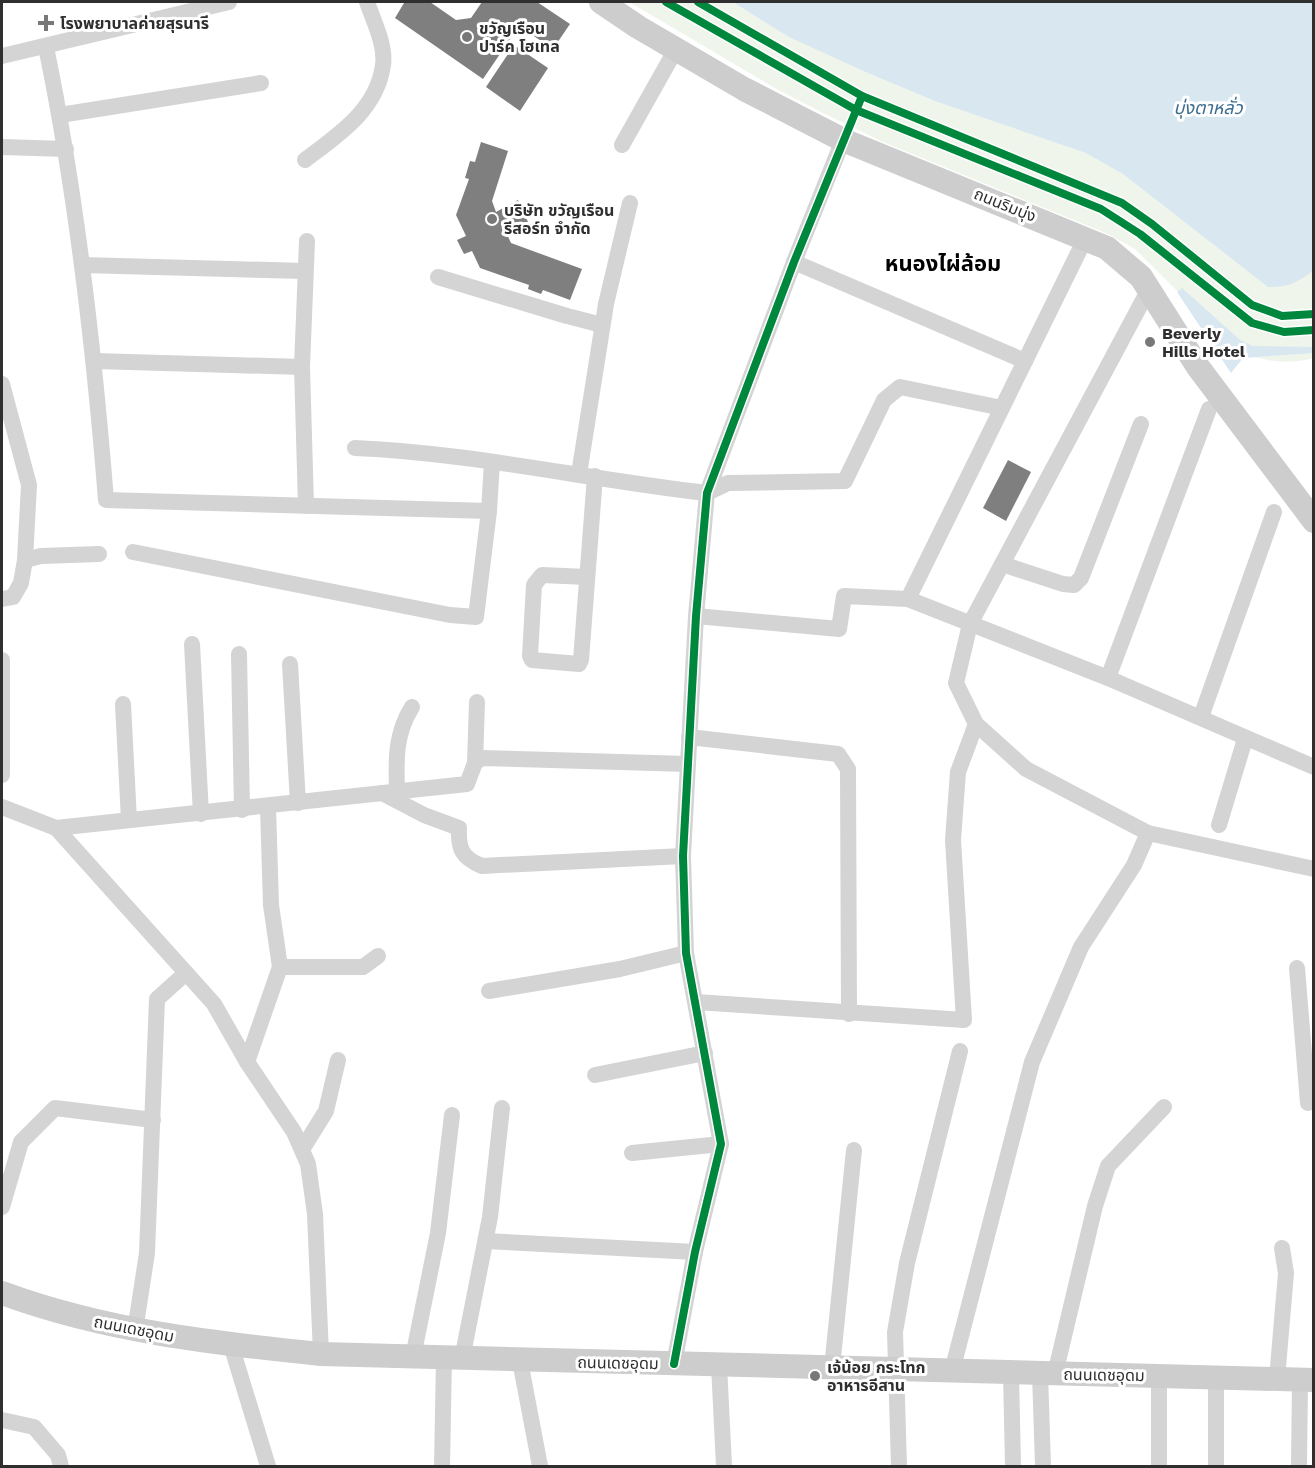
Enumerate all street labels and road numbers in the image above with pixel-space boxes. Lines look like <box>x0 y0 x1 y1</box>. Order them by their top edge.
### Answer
street label: ถนนริมบุ่ง <box>971 184 1039 226</box>
street label: ถนนเดชอุดม <box>92 1312 176 1346</box>
street label: ถนนเดชอุดม <box>577 1353 659 1373</box>
street label: ถนนเดชอุดม <box>1063 1365 1145 1385</box>

